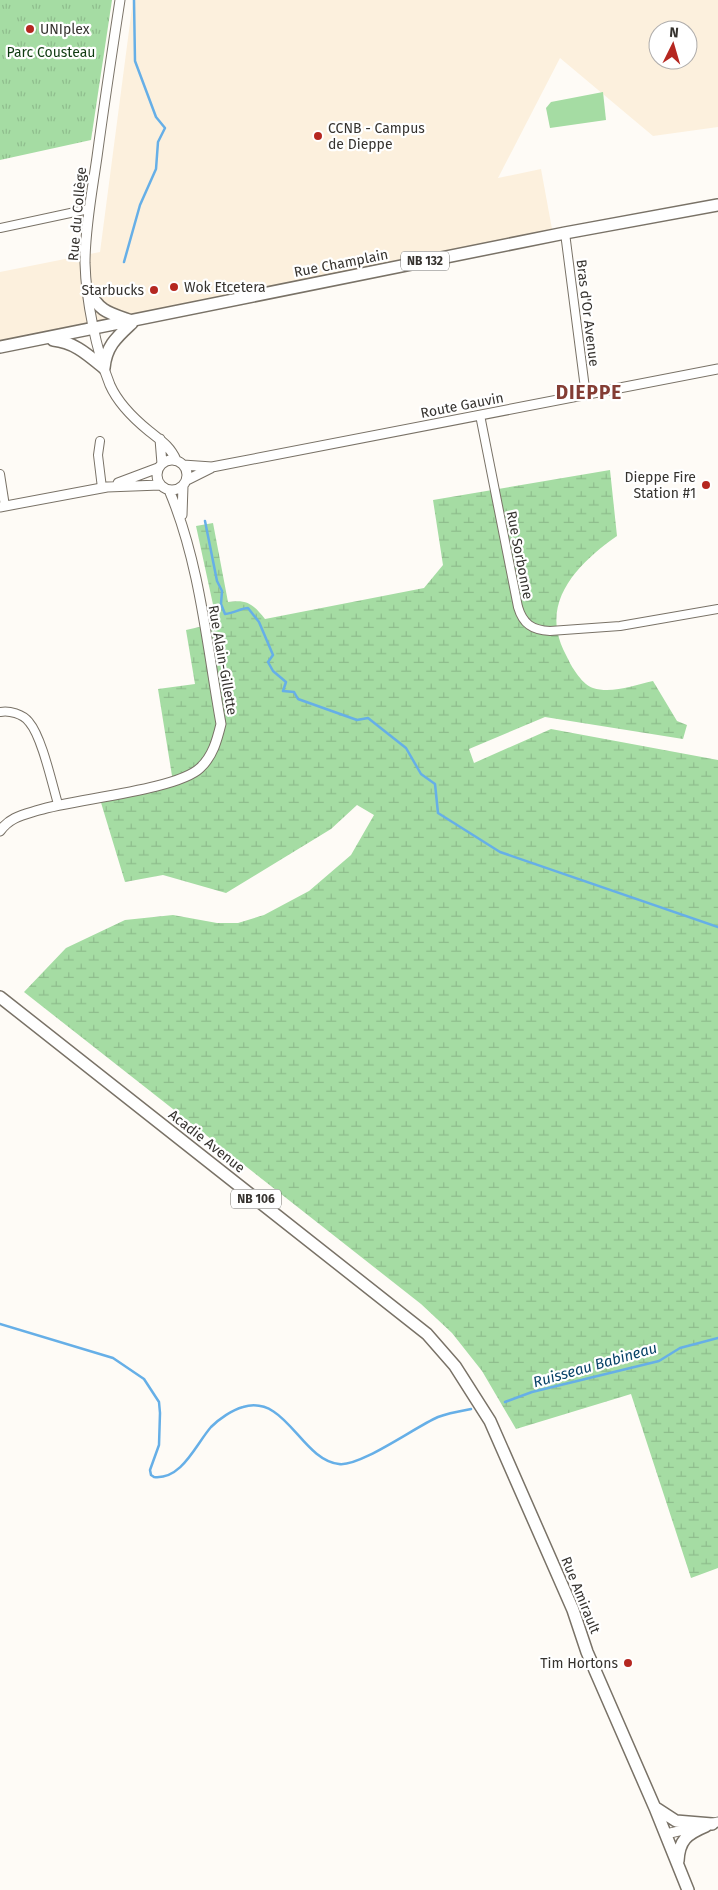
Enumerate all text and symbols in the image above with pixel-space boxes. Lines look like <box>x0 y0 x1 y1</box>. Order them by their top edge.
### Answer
north arrow <box>648 20 698 70</box>
place label: UNIplex <box>40 21 90 38</box>
marker: UNIplex <box>24 23 36 35</box>
text: N <box>669 24 679 41</box>
park label: Parc Cousteau <box>7 44 95 61</box>
place label: CCNB - Campus de Dieppe <box>328 120 425 153</box>
marker: CCNB - Campus de Dieppe <box>312 130 324 142</box>
street label: Rue du Collège <box>65 166 90 262</box>
street label: Rue Champlain <box>293 246 390 281</box>
road number: NB 132 <box>401 252 449 270</box>
street label: Bras d'Or Avenue <box>572 258 603 368</box>
place label: Wok Etcetera <box>184 279 266 296</box>
marker: Wok Etcetera <box>168 281 180 293</box>
place label: Starbucks <box>82 282 144 299</box>
marker: Starbucks <box>148 284 160 296</box>
district label: DIEPPE <box>556 381 622 404</box>
street label: Route Gauvin <box>419 389 505 422</box>
place label: Dieppe Fire Station #1 <box>624 469 696 502</box>
marker: Dieppe Fire Station #1 <box>700 479 712 491</box>
street label: Rue Sorbonne <box>503 509 536 601</box>
street label: Rue Alain-Gillette <box>204 604 241 716</box>
street label: Acadie Avenue <box>165 1106 248 1177</box>
road number: NB 106 <box>231 1190 281 1208</box>
water label: Ruisseau Babineau <box>531 1339 659 1391</box>
street label: Rue Amirault <box>557 1554 604 1637</box>
place label: Tim Hortons <box>540 1655 618 1672</box>
marker: Tim Hortons <box>622 1657 634 1669</box>

